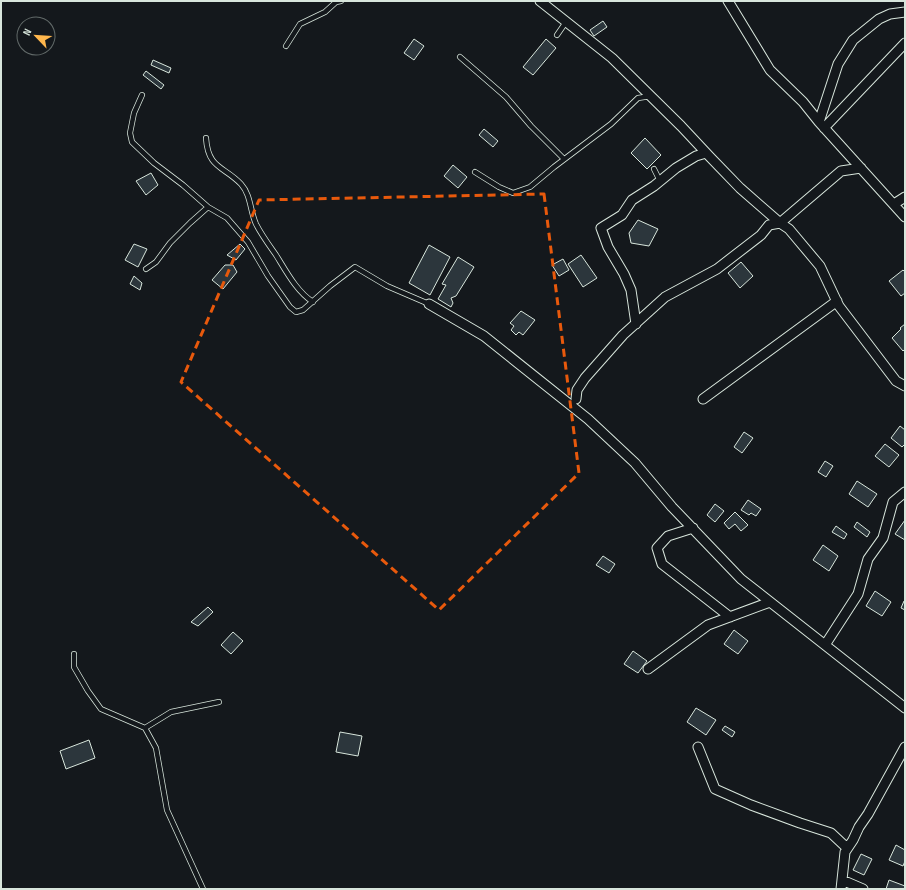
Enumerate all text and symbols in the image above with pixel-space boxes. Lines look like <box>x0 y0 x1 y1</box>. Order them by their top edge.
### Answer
north arrow <box>16 16 56 56</box>
text: N <box>20 26 35 37</box>

